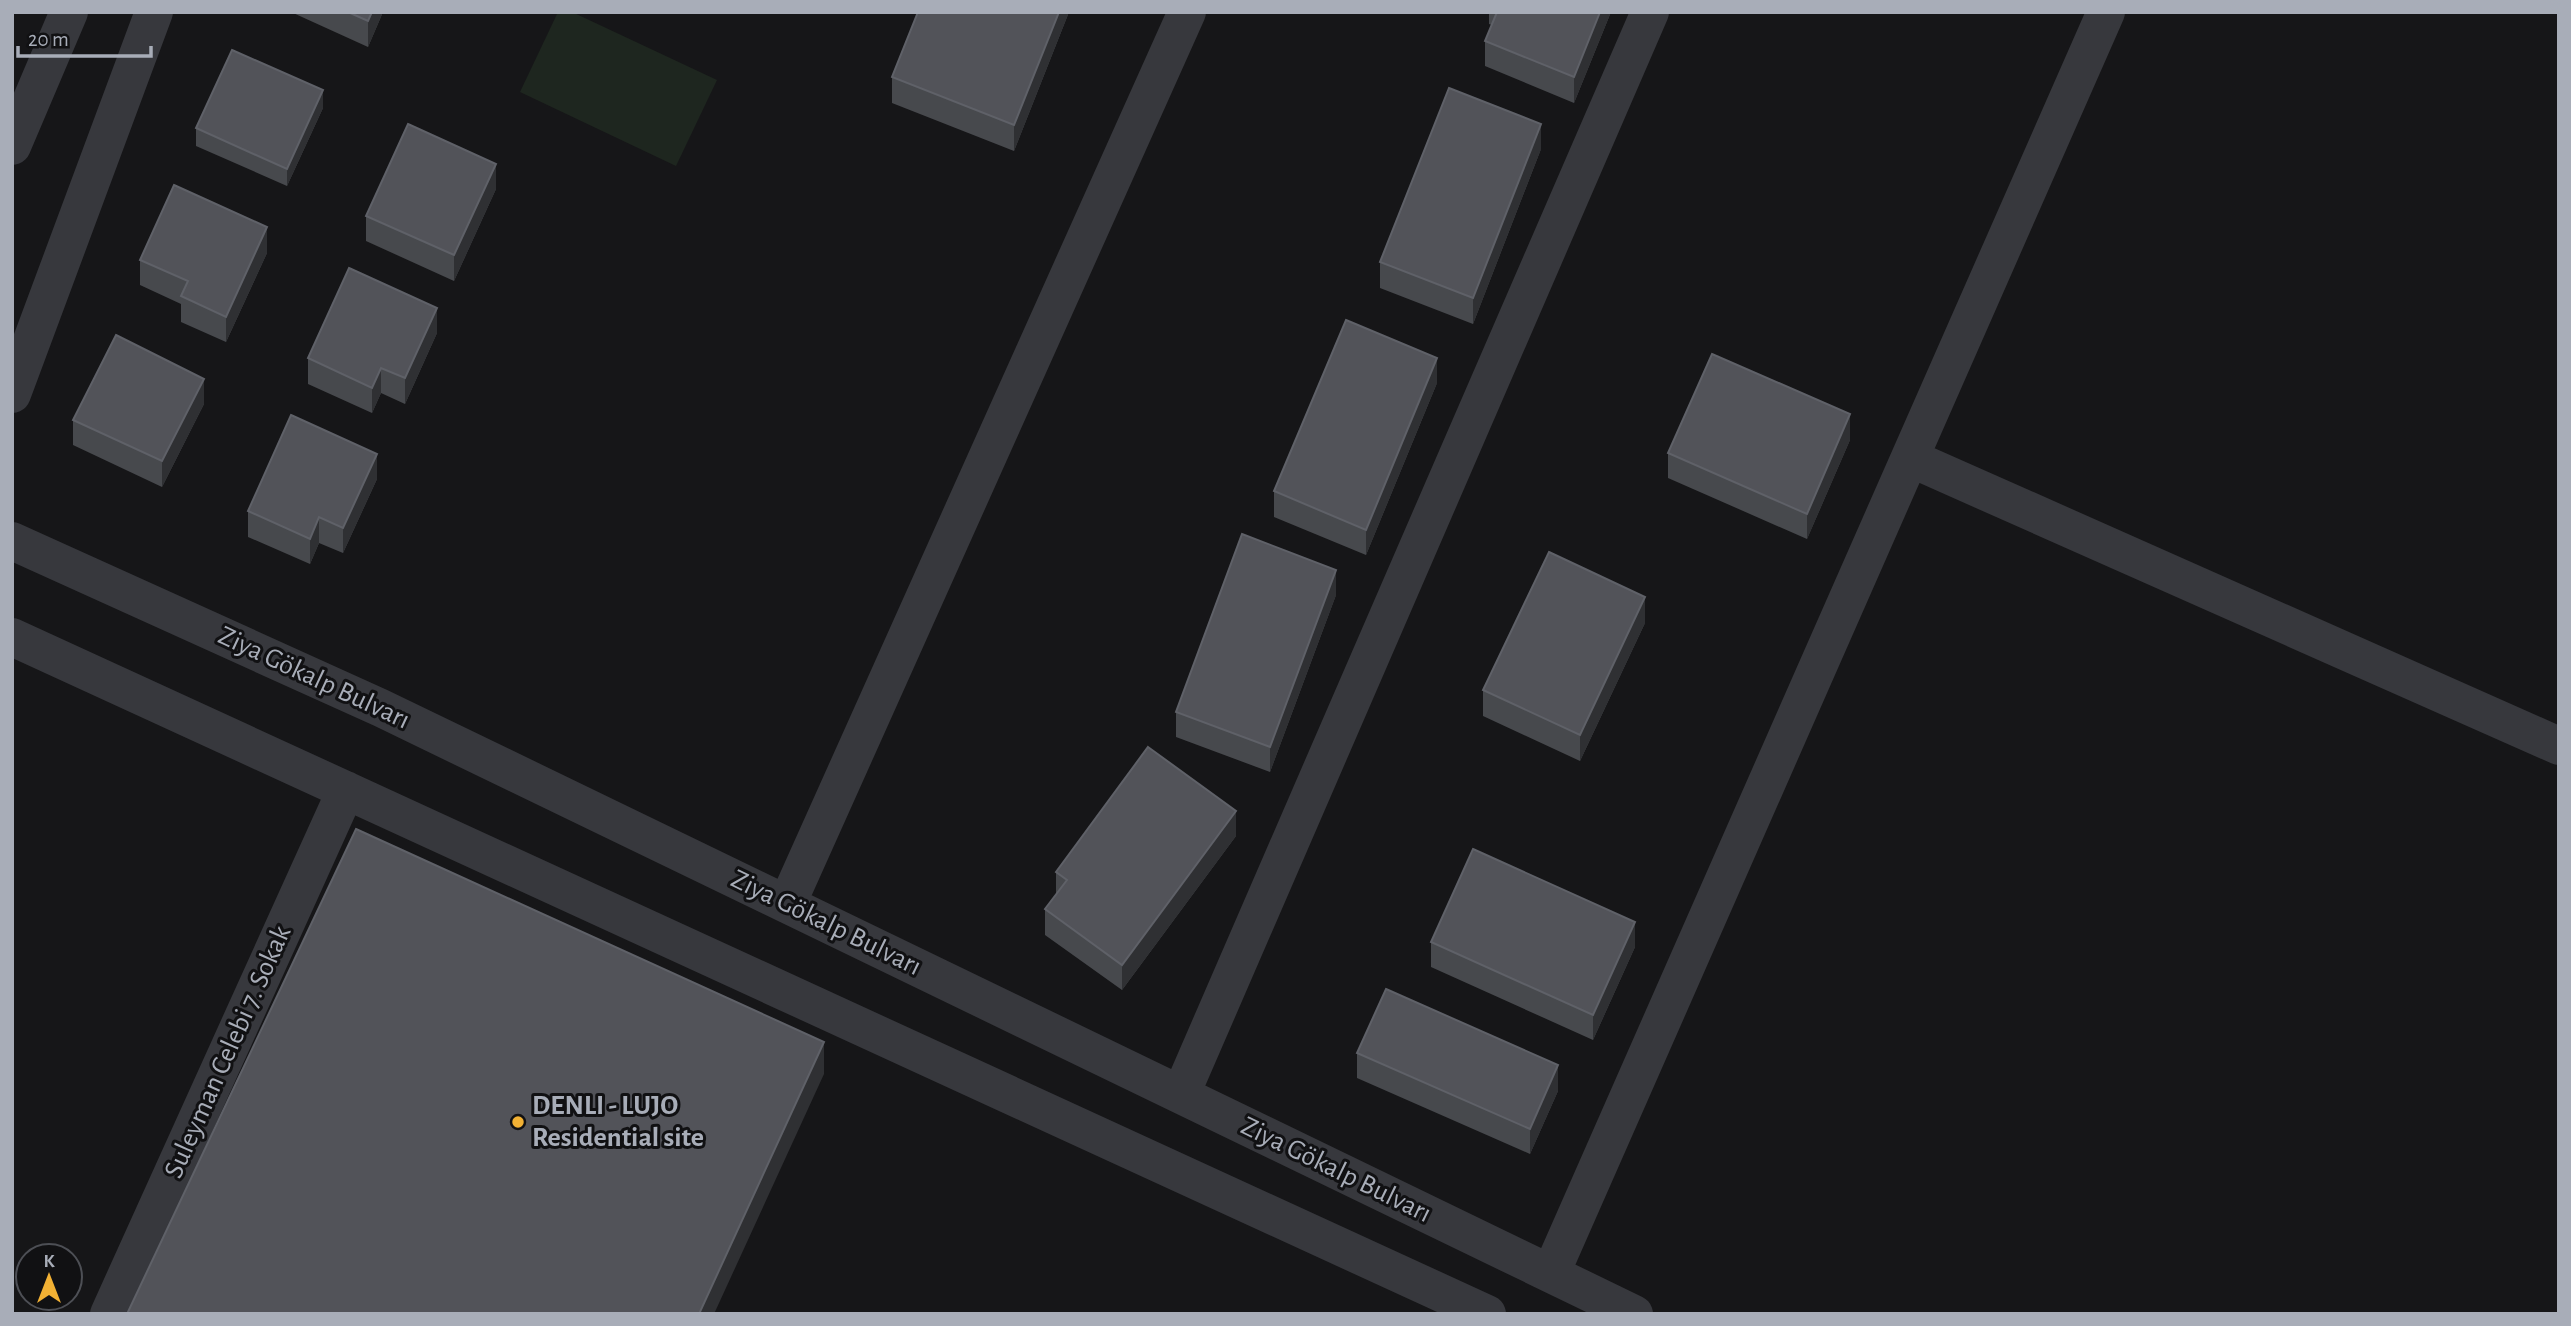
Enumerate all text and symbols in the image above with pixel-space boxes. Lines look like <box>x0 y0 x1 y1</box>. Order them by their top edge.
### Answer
scale bar <box>18 14 150 58</box>
text: 20 m <box>28 29 69 50</box>
street label: Ziya Gökalp Bulvarı <box>214 621 414 735</box>
street label: Ziya Gökalp Bulvarı <box>727 865 925 981</box>
street label: Suleyman Celebi 7. Sokak <box>160 921 296 1182</box>
place label: DENLI - LUJO Residential site <box>532 1092 704 1152</box>
street label: Ziya Gökalp Bulvarı <box>1237 1112 1435 1228</box>
marker: DENLI - LUJO Residential site <box>510 1114 526 1130</box>
north arrow <box>14 1242 84 1312</box>
text: K <box>43 1252 55 1271</box>

